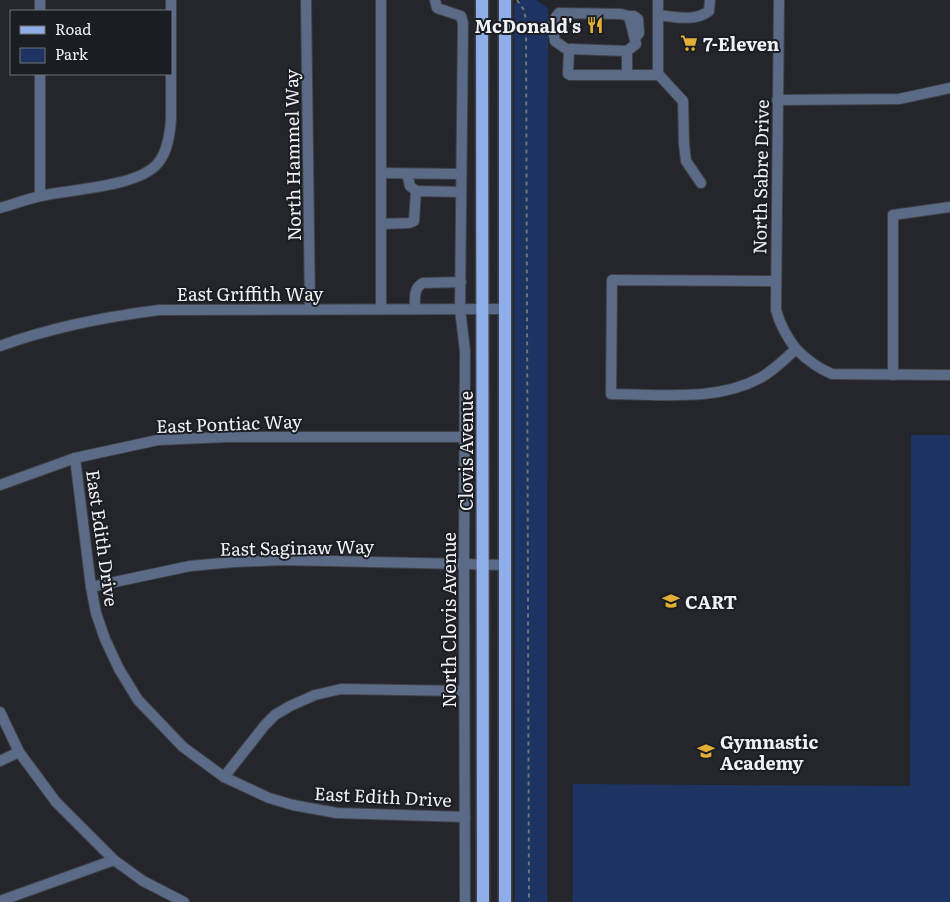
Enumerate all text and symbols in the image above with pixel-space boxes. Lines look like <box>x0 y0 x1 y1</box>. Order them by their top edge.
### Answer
legend <box>10 10 172 75</box>
place label: McDonald's <box>475 12 581 39</box>
restaurant icon: McDonald's <box>585 15 605 35</box>
text: Road <box>55 17 91 40</box>
place label: 7-Eleven <box>703 30 780 57</box>
supermarket icon: 7-Eleven <box>679 33 699 53</box>
text: Park <box>55 42 89 65</box>
street label: North Hammel Way <box>277 68 307 241</box>
street label: North Sabre Drive <box>745 99 775 255</box>
street label: East Griffith Way <box>177 280 324 307</box>
street label: Clovis Avenue <box>452 391 479 511</box>
street label: East Pontiac Way <box>155 407 303 439</box>
street label: East Edith Drive <box>80 468 126 608</box>
street label: East Saginaw Way <box>219 532 375 562</box>
street label: North Clovis Avenue <box>435 532 462 708</box>
place label: CART <box>685 588 738 615</box>
school or university icon: CART <box>661 591 681 611</box>
place label: Gymnastic Academy <box>720 728 818 776</box>
school or university icon: Gymnastic Academy <box>696 741 716 761</box>
street label: East Edith Drive <box>313 779 453 813</box>

